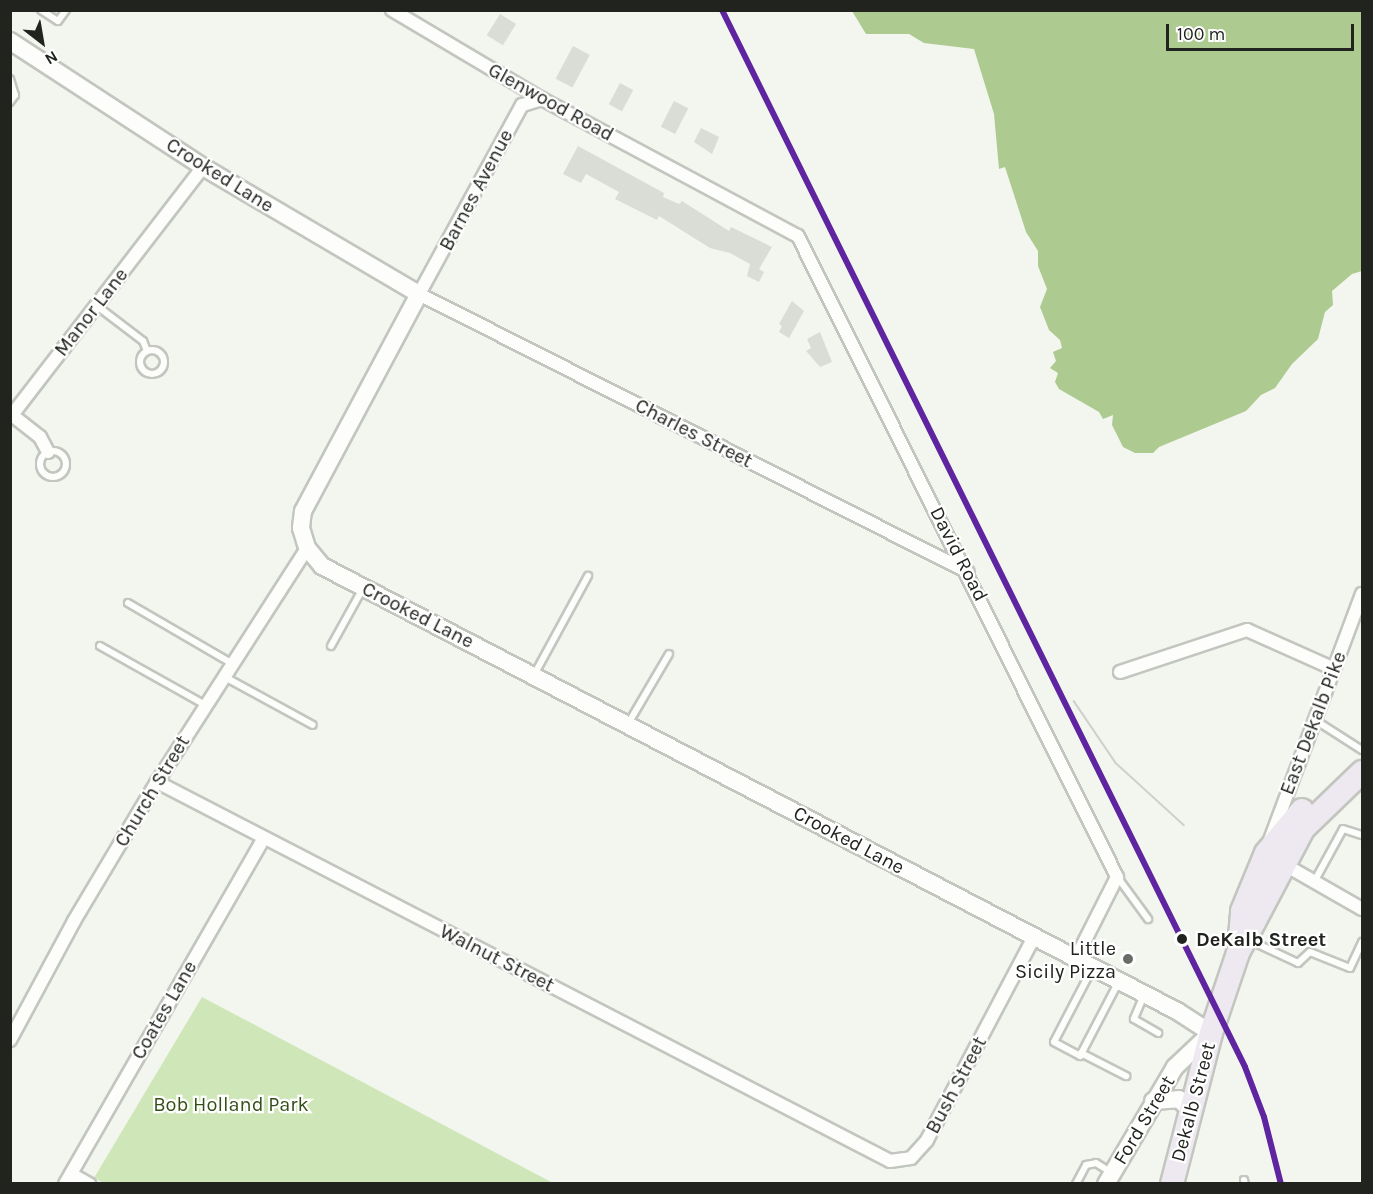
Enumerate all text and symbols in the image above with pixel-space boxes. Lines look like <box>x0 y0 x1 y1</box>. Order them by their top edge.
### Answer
north arrow <box>12 12 72 72</box>
scale bar <box>1169 12 1356 50</box>
text: 100 m <box>1177 23 1225 45</box>
text: N <box>42 47 61 69</box>
street label: Glenwood Road <box>484 58 618 146</box>
street label: Barnes Avenue <box>434 125 518 255</box>
street label: Crooked Lane <box>162 132 278 218</box>
street label: Manor Lane <box>49 263 133 361</box>
street label: Charles Street <box>631 393 757 473</box>
street label: David Road <box>925 503 993 605</box>
street label: Crooked Lane <box>358 577 478 653</box>
street label: East Dekalb Pike <box>1275 648 1351 798</box>
street label: Church Street <box>109 731 195 851</box>
street label: Crooked Lane <box>789 801 909 879</box>
street label: Walnut Street <box>436 919 558 997</box>
place label: DeKalb Street <box>1196 927 1326 951</box>
marker: DeKalb Street <box>1173 930 1191 948</box>
place label: Little Sicily Pizza <box>1015 936 1116 983</box>
marker: Little Sicily Pizza <box>1121 952 1135 966</box>
street label: Coates Lane <box>126 956 202 1064</box>
street label: Bush Street <box>920 1032 992 1138</box>
street label: Dekalb Street <box>1166 1040 1220 1164</box>
street label: Ford Street <box>1108 1071 1180 1169</box>
park label: Bob Holland Park <box>153 1092 309 1116</box>

